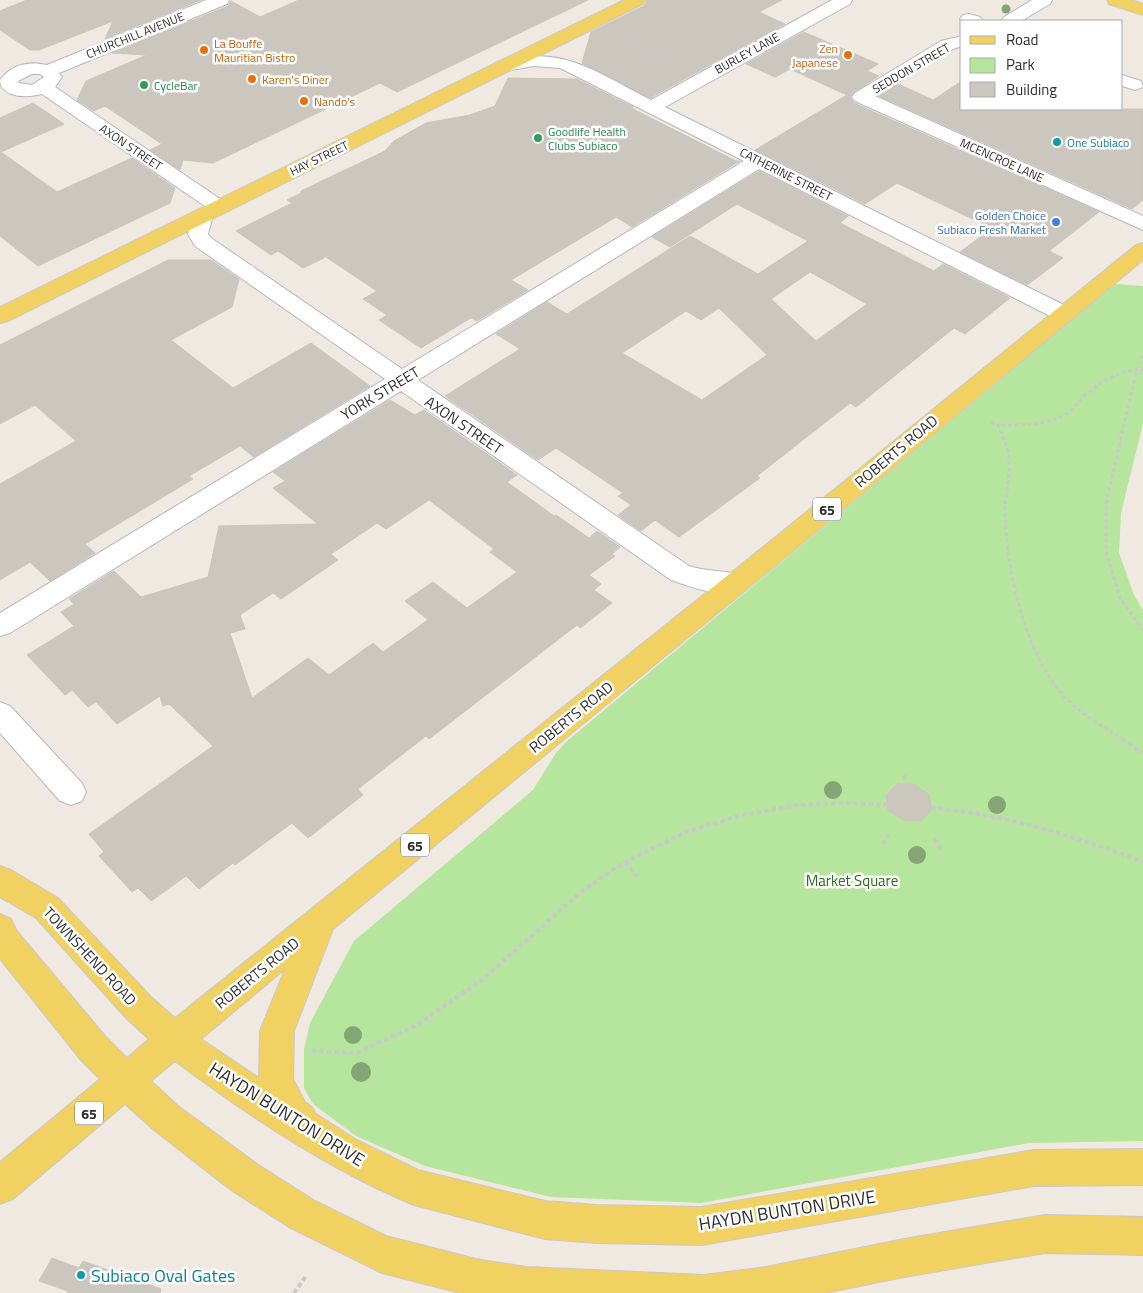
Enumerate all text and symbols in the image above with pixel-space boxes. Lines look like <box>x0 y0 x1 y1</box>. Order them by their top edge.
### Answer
street label: CHURCHILL AVENUE <box>83 7 187 63</box>
legend <box>960 20 1123 110</box>
street label: BURLEY LANE <box>711 27 783 79</box>
text: Road <box>1006 28 1038 51</box>
place label: La Bouffe Mauritian Bistro <box>214 34 295 67</box>
street label: SEDDON STREET <box>869 38 954 98</box>
place label: Zen Japanese <box>792 39 838 72</box>
marker: La Bouffe Mauritian Bistro <box>198 44 210 56</box>
marker: Zen Japanese <box>842 49 854 61</box>
text: Park <box>1006 53 1035 76</box>
place label: Karen's Diner <box>262 70 329 89</box>
marker: Karen's Diner <box>246 73 258 85</box>
place label: CycleBar <box>154 76 198 95</box>
text: Building <box>1006 78 1057 101</box>
marker: CycleBar <box>138 79 150 91</box>
place label: Nando's <box>314 92 356 111</box>
marker: Nando's <box>298 95 310 107</box>
street label: AXON STREET <box>96 119 167 175</box>
place label: Goodlife Health Clubs Subiaco <box>548 122 626 155</box>
marker: Goodlife Health Clubs Subiaco <box>532 132 544 144</box>
street label: MCENCROE LANE <box>957 133 1047 187</box>
place label: One Subiaco <box>1067 133 1129 152</box>
street label: HAY STREET <box>286 135 352 180</box>
marker: One Subiaco <box>1051 136 1063 148</box>
street label: CATHERINE STREET <box>736 142 836 206</box>
place label: Golden Choice Subiaco Fresh Market <box>937 206 1047 239</box>
marker: Golden Choice Subiaco Fresh Market <box>1050 216 1062 228</box>
street label: YORK STREET <box>336 360 424 426</box>
street label: AXON STREET <box>420 390 508 460</box>
street label: ROBERTS ROAD <box>849 409 943 493</box>
road number: 65 <box>813 498 841 520</box>
street label: ROBERTS ROAD <box>524 676 618 758</box>
road number: 65 <box>401 834 429 856</box>
park label: Market Square <box>806 869 898 892</box>
street label: TOWNSHEND ROAD <box>38 901 142 1011</box>
street label: ROBERTS ROAD <box>210 932 304 1014</box>
street label: HAYDN BUNTON DRIVE <box>204 1055 370 1173</box>
road number: 65 <box>75 1102 103 1124</box>
street label: HAYDN BUNTON DRIVE <box>697 1183 878 1237</box>
place label: Subiaco Oval Gates <box>91 1262 235 1289</box>
marker: Subiaco Oval Gates <box>75 1269 87 1281</box>

